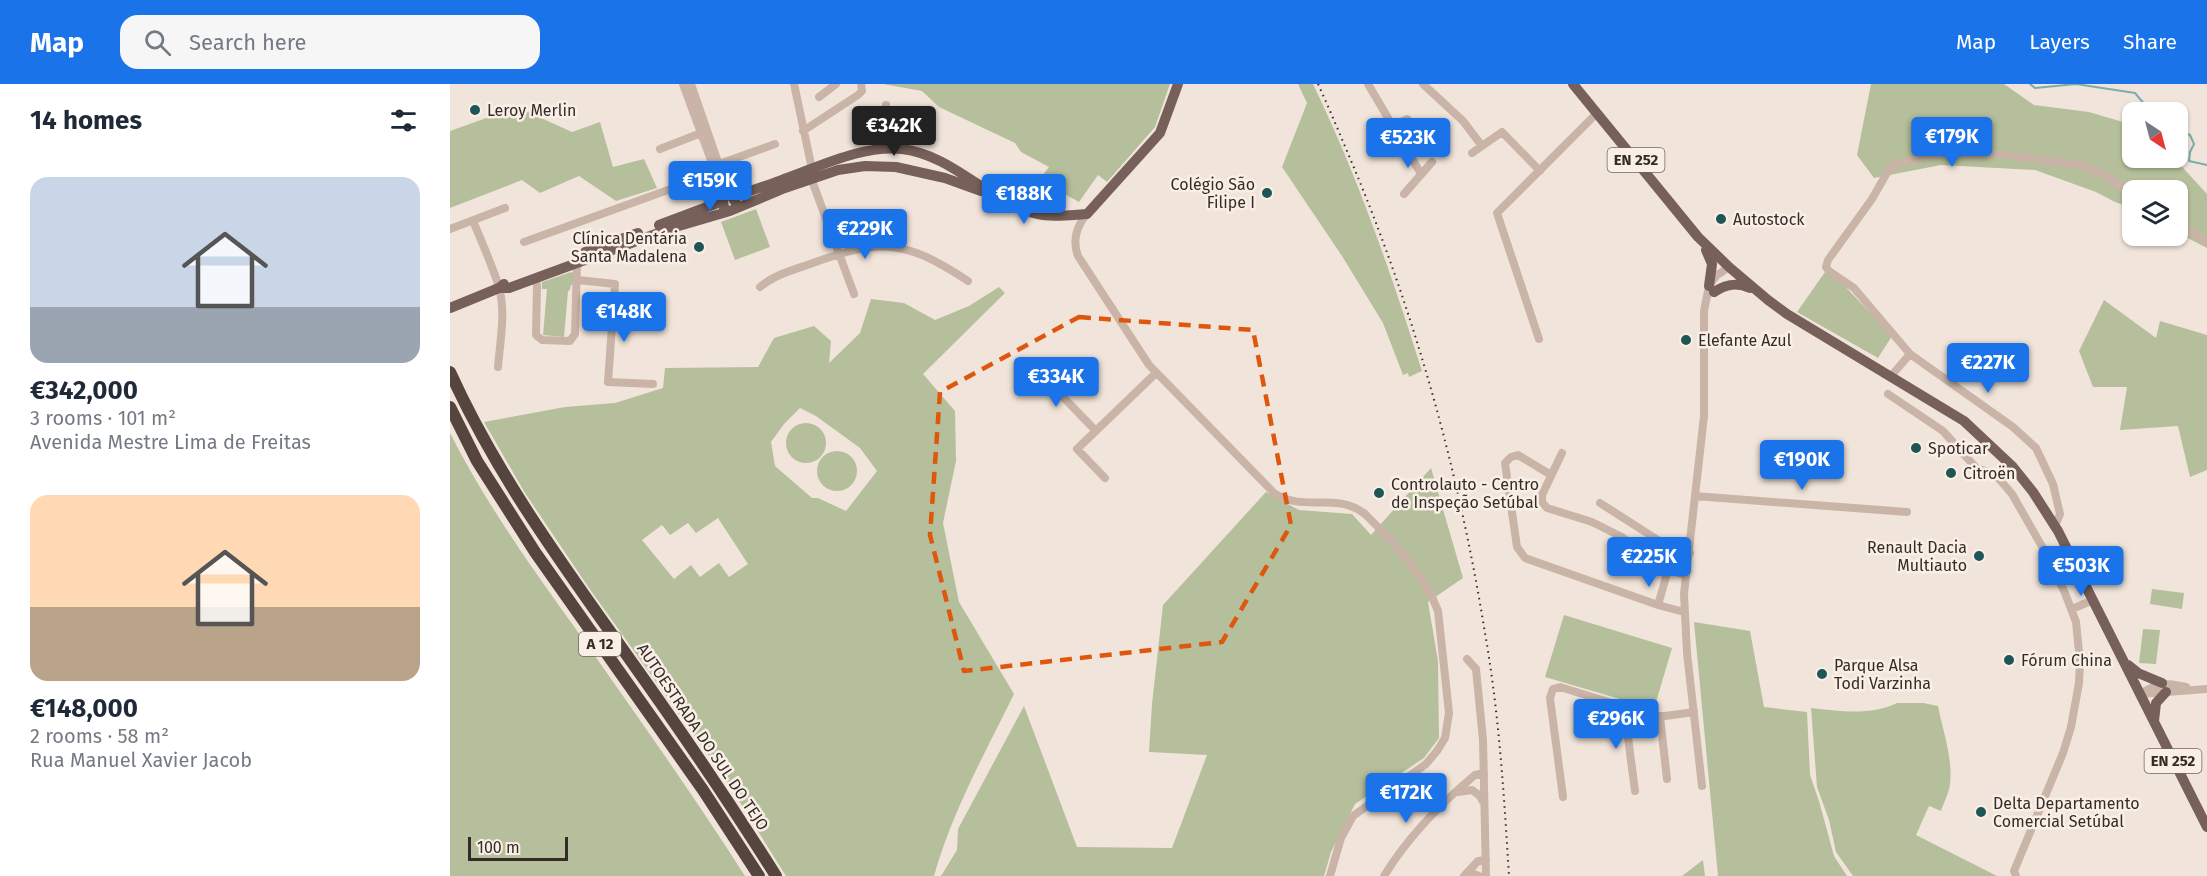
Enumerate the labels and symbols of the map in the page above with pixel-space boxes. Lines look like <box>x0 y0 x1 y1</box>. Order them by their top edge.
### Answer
place label: Leroy Merlin <box>487 101 576 120</box>
north arrow <box>2122 102 2188 168</box>
marker: Leroy Merlin <box>468 103 482 117</box>
pin: €342K <box>852 106 936 157</box>
pin: €179K <box>1910 117 1994 168</box>
pin: €523K <box>1366 118 1450 169</box>
road number: EN 252 <box>1608 148 1664 172</box>
pin: €159K <box>668 161 752 212</box>
pin: €188K <box>982 174 1066 225</box>
place label: Colégio São Filipe I <box>1171 175 1255 212</box>
marker: Colégio São Filipe I <box>1260 186 1274 200</box>
pin: €229K <box>823 209 907 260</box>
place label: Autostock <box>1733 210 1805 229</box>
marker: Autostock <box>1714 212 1728 226</box>
place label: Clínica Dentária Santa Madalena <box>571 229 687 266</box>
marker: Clínica Dentária Santa Madalena <box>692 240 706 254</box>
pin: €148K <box>582 292 666 343</box>
place label: Elefante Azul <box>1698 331 1792 350</box>
marker: Elefante Azul <box>1679 333 1693 347</box>
pin: €227K <box>1946 343 2030 394</box>
pin: €334K <box>1014 357 1098 408</box>
place label: Spoticar <box>1928 439 1989 458</box>
pin: €190K <box>1760 440 1844 491</box>
marker: Spoticar <box>1909 441 1923 455</box>
place label: Citroën <box>1963 464 2015 483</box>
marker: Citroën <box>1944 466 1958 480</box>
place label: Controlauto - Centro de Inspeção Setúbal <box>1391 475 1539 513</box>
marker: Controlauto - Centro de Inspeção Setúbal <box>1372 486 1386 500</box>
pin: €225K <box>1607 537 1691 588</box>
place label: Renault Dacia Multiauto <box>1867 538 1967 575</box>
pin: €503K <box>2039 546 2123 597</box>
marker: Renault Dacia Multiauto <box>1972 549 1986 563</box>
road number: A 12 <box>579 632 621 656</box>
street label: AUTOESTRADA DO SUL DO TEJO <box>633 640 773 834</box>
place label: Fórum China <box>2021 651 2112 670</box>
marker: Fórum China <box>2002 653 2016 667</box>
place label: Parque Alsa Todi Varzinha <box>1834 656 1931 693</box>
marker: Parque Alsa Todi Varzinha <box>1815 667 1829 681</box>
pin: €296K <box>1574 699 1658 750</box>
road number: EN 252 <box>2144 749 2202 773</box>
pin: €172K <box>1364 773 1448 824</box>
place label: Delta Departamento Comercial Setúbal <box>1993 794 2140 831</box>
marker: Delta Departamento Comercial Setúbal <box>1974 805 1988 819</box>
scale bar <box>468 834 568 862</box>

